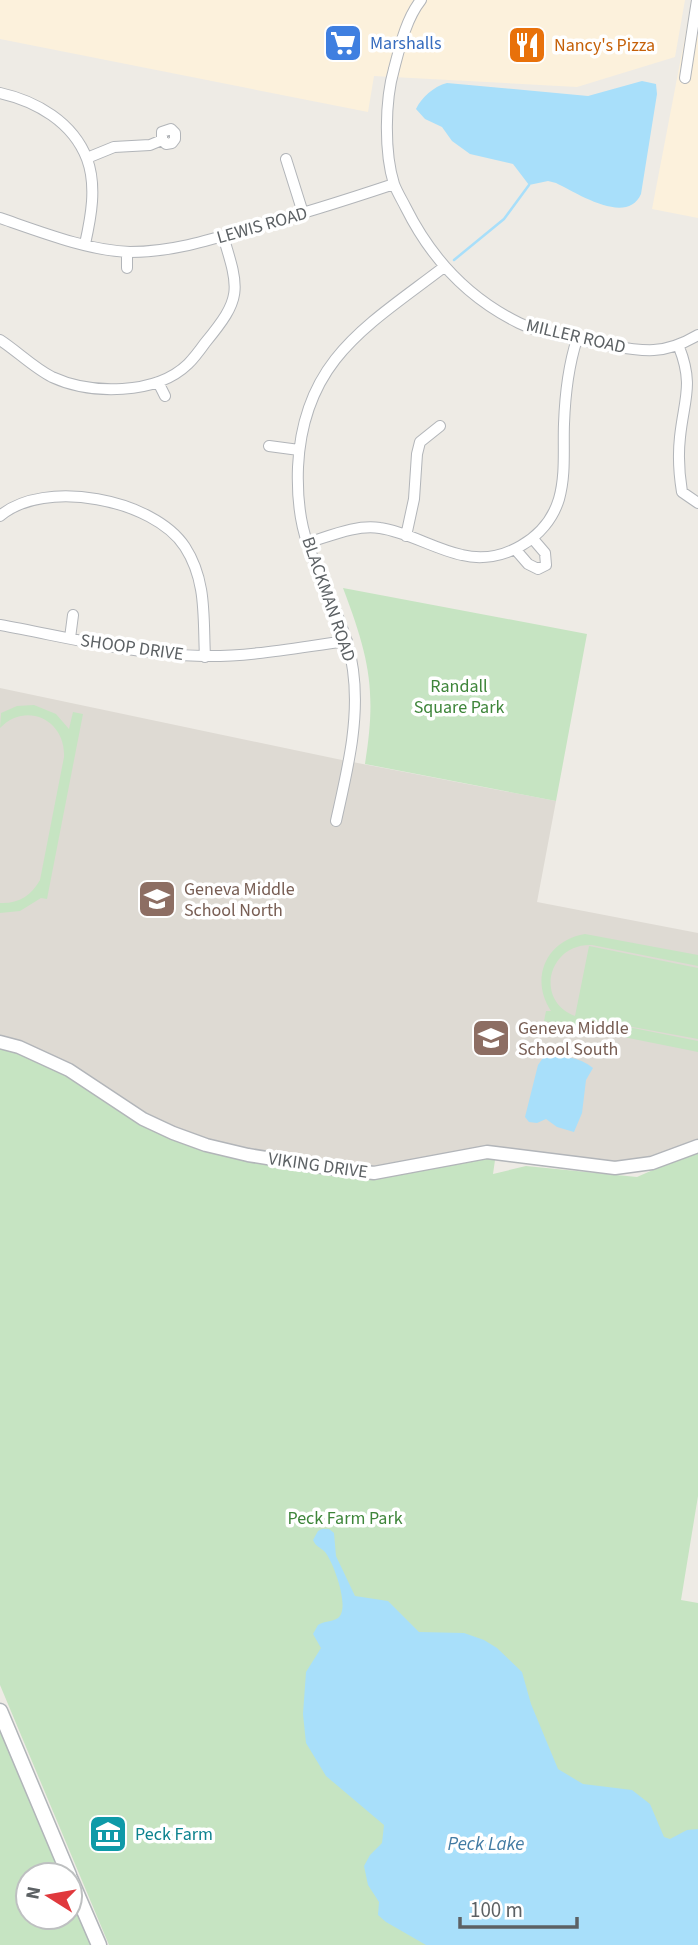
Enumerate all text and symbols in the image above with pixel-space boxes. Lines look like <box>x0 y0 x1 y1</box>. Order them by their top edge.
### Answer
supermarket icon: Marshalls <box>322 22 364 64</box>
restaurant icon: Nancy's Pizza <box>506 24 548 66</box>
place label: Marshalls <box>370 31 441 56</box>
place label: Nancy's Pizza <box>554 33 655 58</box>
street label: LEWIS ROAD <box>214 201 310 250</box>
street label: MILLER ROAD <box>524 313 628 360</box>
street label: BLACKMAN ROAD <box>295 533 362 665</box>
street label: SHOOP DRIVE <box>79 628 185 667</box>
park label: Randall Square Park <box>414 674 504 720</box>
place label: Geneva Middle School North <box>184 877 295 923</box>
school or university icon: Geneva Middle School North <box>136 878 178 920</box>
place label: Geneva Middle School South <box>518 1016 629 1062</box>
school or university icon: Geneva Middle School South <box>470 1017 512 1059</box>
street label: VIKING DRIVE <box>267 1146 369 1185</box>
park label: Peck Farm Park <box>287 1506 403 1531</box>
museum icon: Peck Farm <box>87 1813 129 1855</box>
place label: Peck Farm <box>135 1822 213 1847</box>
water label: Peck Lake <box>448 1831 524 1858</box>
north arrow <box>14 1861 84 1931</box>
text: N <box>19 1884 48 1902</box>
scale bar <box>460 1885 577 1929</box>
text: 100 m <box>470 1895 523 1925</box>

